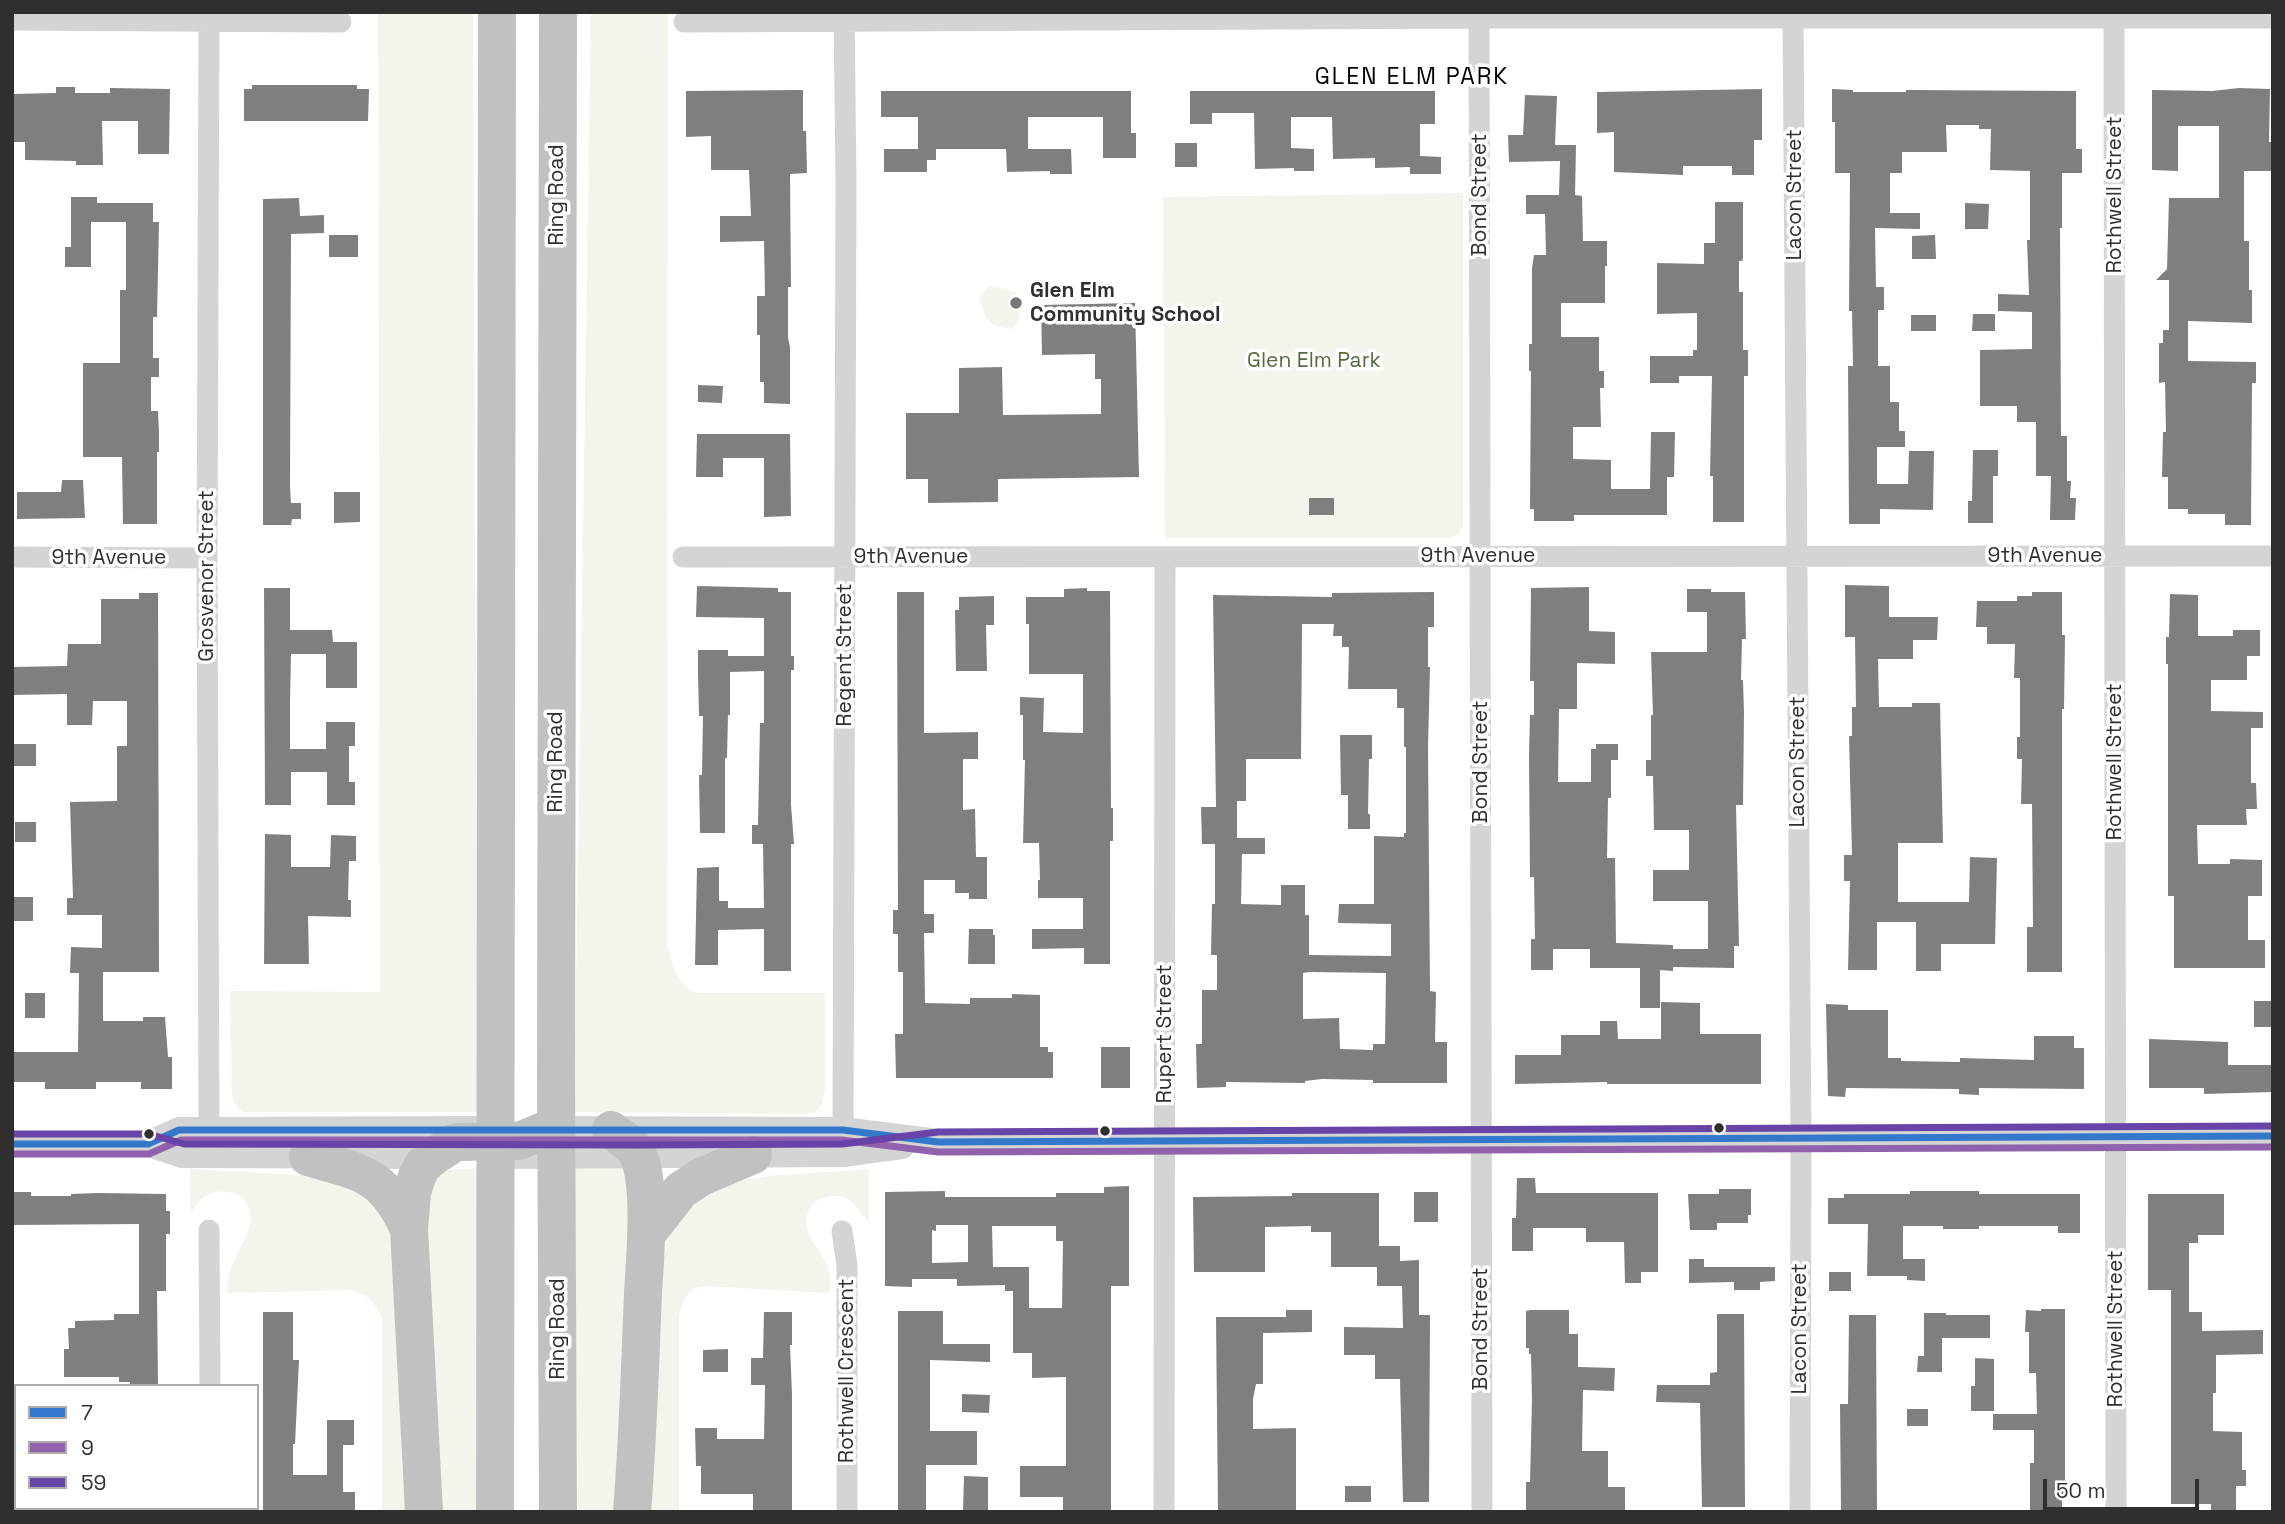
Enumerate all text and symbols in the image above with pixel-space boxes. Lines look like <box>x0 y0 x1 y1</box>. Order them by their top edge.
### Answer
district label: GLEN ELM PARK <box>1316 64 1508 92</box>
street label: Rothwell Street <box>2102 116 2128 274</box>
street label: Lacon Street <box>1782 129 1808 261</box>
street label: Bond Street <box>1467 134 1493 256</box>
street label: Ring Road <box>544 144 570 246</box>
place label: Glen Elm Community School <box>1030 278 1221 328</box>
marker: Glen Elm Community School <box>1008 295 1024 311</box>
park label: Glen Elm Park <box>1247 348 1381 374</box>
street label: Grosvenor Street <box>194 490 220 662</box>
street label: 9th Avenue <box>1421 543 1535 569</box>
street label: 9th Avenue <box>1988 543 2102 569</box>
street label: 9th Avenue <box>854 544 968 570</box>
street label: 9th Avenue <box>52 545 166 571</box>
street label: Regent Street <box>832 583 858 727</box>
street label: Rothwell Street <box>2102 683 2128 841</box>
street label: Lacon Street <box>1785 696 1811 828</box>
street label: Bond Street <box>1468 701 1494 823</box>
street label: Ring Road <box>543 711 569 813</box>
street label: Rupert Street <box>1152 964 1178 1104</box>
unlabelled marker <box>1712 1121 1726 1135</box>
unlabelled marker <box>1098 1124 1112 1138</box>
unlabelled marker <box>142 1127 156 1141</box>
street label: Rothwell Street <box>2103 1250 2129 1408</box>
street label: Lacon Street <box>1787 1263 1813 1395</box>
street label: Bond Street <box>1468 1268 1494 1390</box>
street label: Ring Road <box>545 1278 571 1380</box>
street label: Rothwell Crescent <box>834 1279 860 1463</box>
legend <box>14 1384 259 1510</box>
text: 7 <box>81 1399 93 1426</box>
text: 9 <box>81 1434 94 1461</box>
scale bar <box>2047 1464 2203 1508</box>
text: 59 <box>81 1469 106 1496</box>
text: 50 m <box>2056 1477 2106 1504</box>

